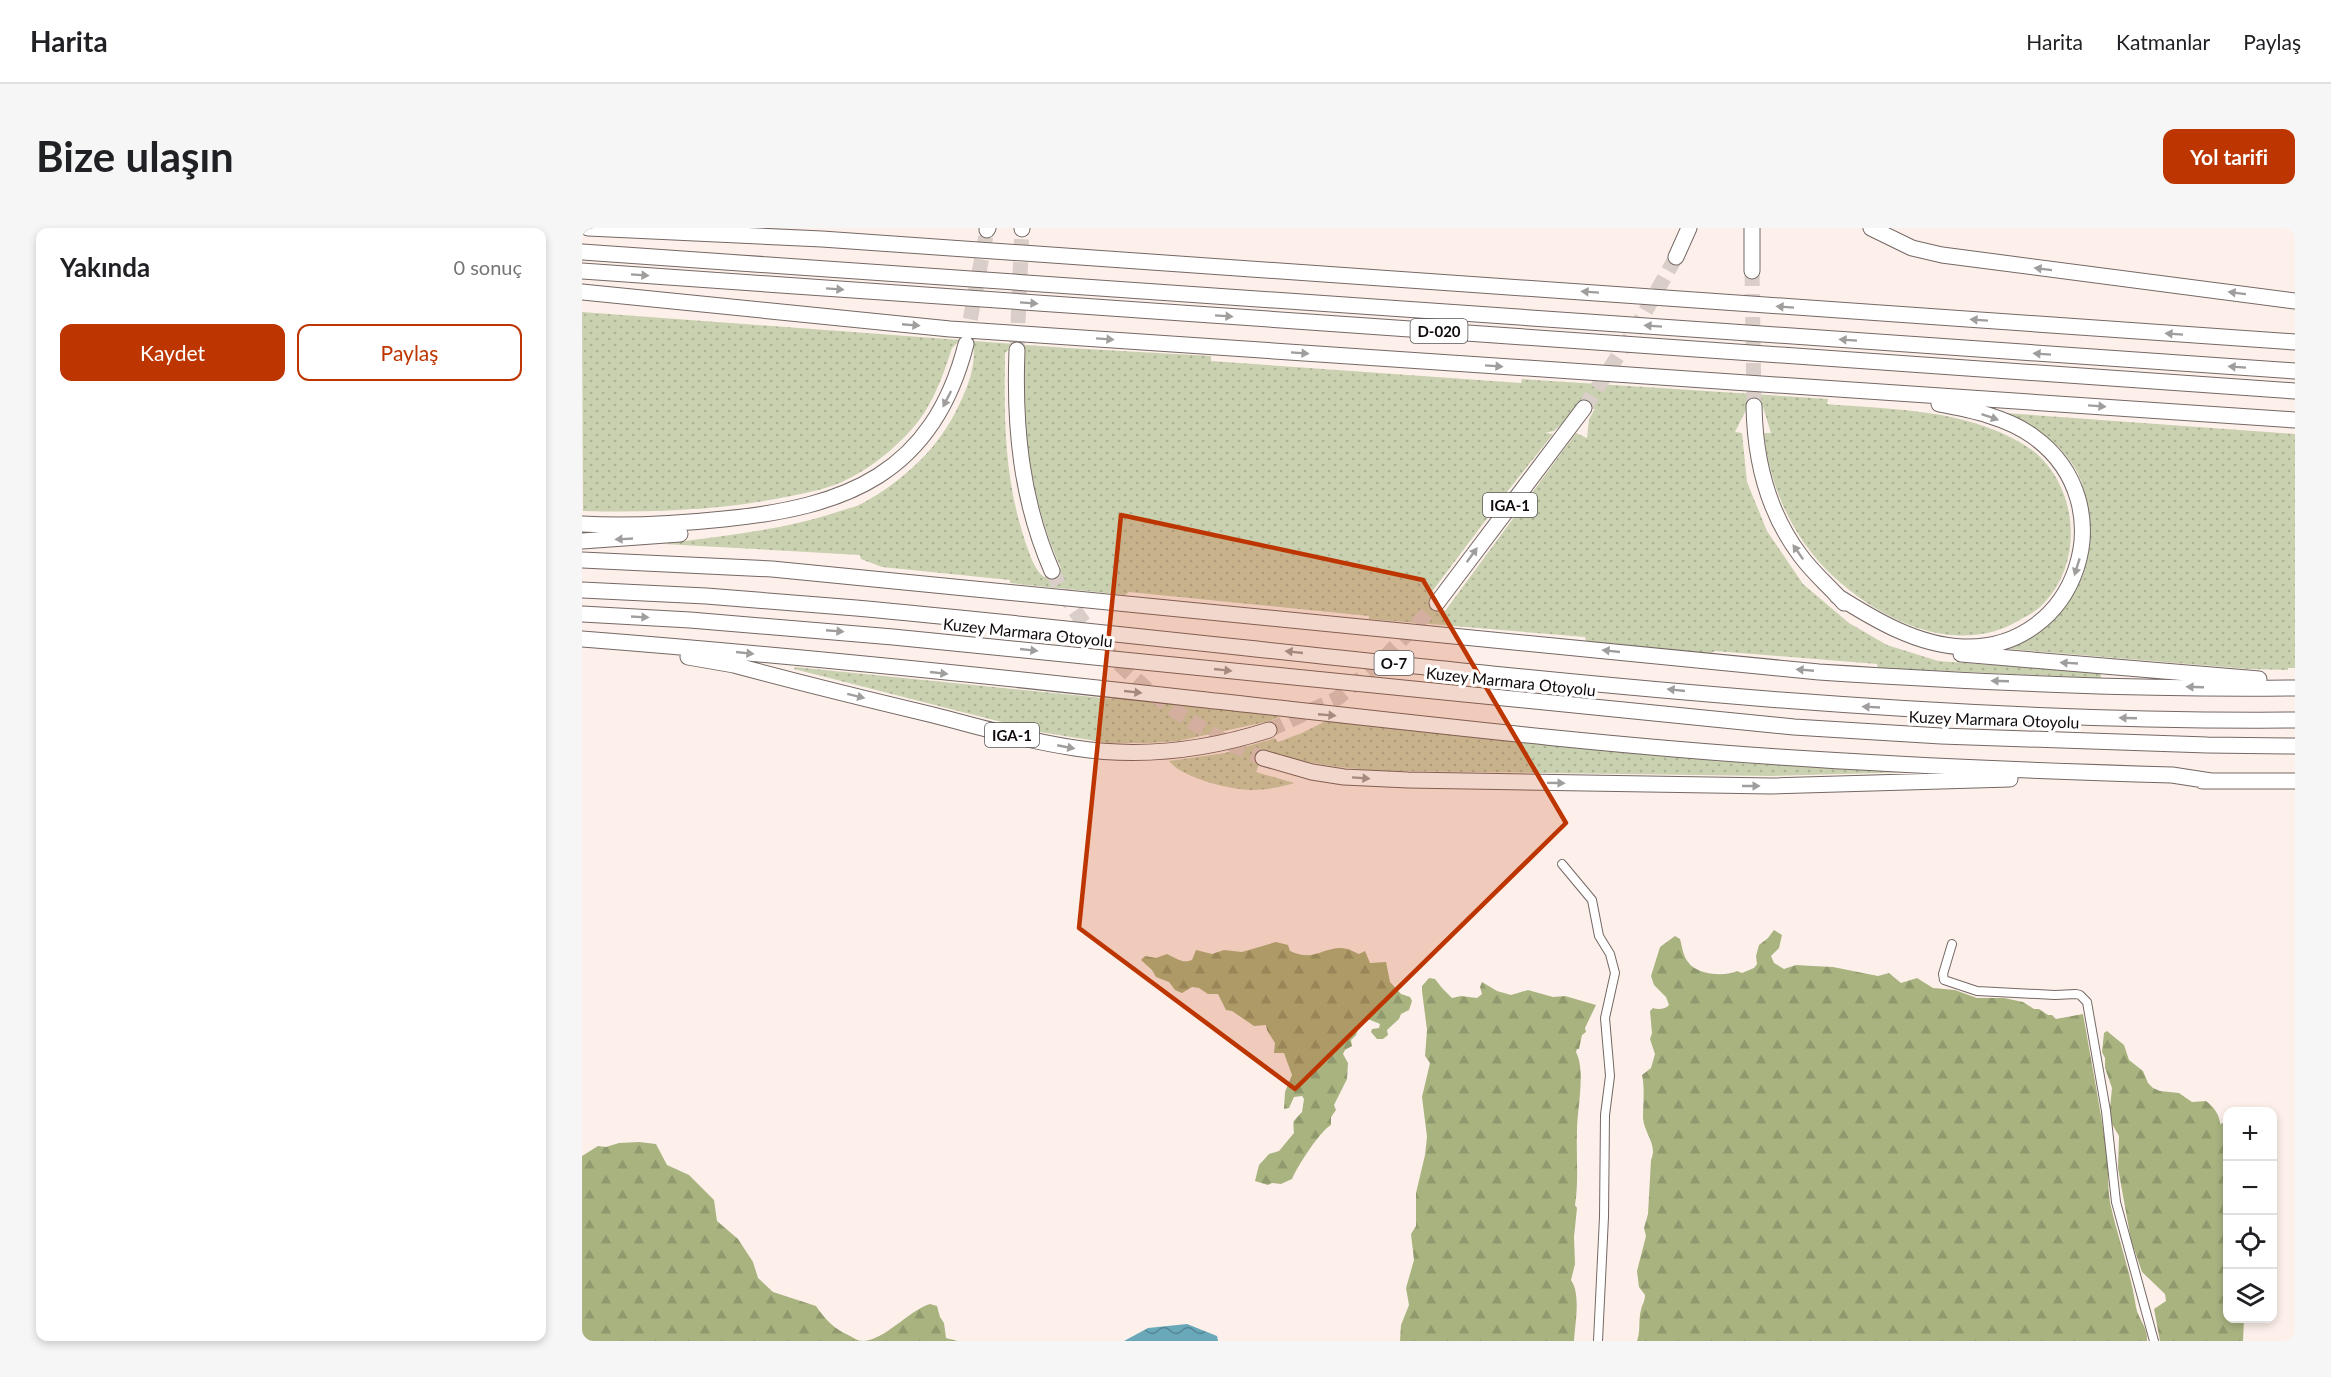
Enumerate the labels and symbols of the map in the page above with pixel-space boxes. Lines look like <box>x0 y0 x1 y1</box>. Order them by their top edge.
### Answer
one-way arrow <box>2034 265 2053 274</box>
one-way arrow <box>631 271 650 280</box>
one-way arrow <box>825 284 844 294</box>
one-way arrow <box>1581 288 1600 297</box>
one-way arrow <box>2227 289 2246 298</box>
one-way arrow <box>1020 298 1039 308</box>
one-way arrow <box>1775 302 1794 311</box>
one-way arrow <box>1214 312 1233 321</box>
one-way arrow <box>1970 316 1989 325</box>
road number: D-020 <box>1410 319 1468 343</box>
one-way arrow <box>901 320 920 330</box>
one-way arrow <box>1644 321 1663 331</box>
one-way arrow <box>2164 329 2183 339</box>
one-way arrow <box>1096 334 1115 344</box>
one-way arrow <box>1838 335 1857 345</box>
one-way arrow <box>1290 348 1309 358</box>
one-way arrow <box>2033 349 2052 358</box>
one-way arrow <box>1485 362 1504 371</box>
one-way arrow <box>2227 362 2246 372</box>
one-way arrow <box>942 390 952 407</box>
one-way arrow <box>2088 402 2107 411</box>
one-way arrow <box>1981 412 1999 422</box>
road number: IGA-1 <box>1483 493 1537 517</box>
one-way arrow <box>615 534 634 543</box>
one-way arrow <box>1792 545 1804 561</box>
one-way arrow <box>1466 548 1478 564</box>
one-way arrow <box>2072 558 2081 576</box>
one-way arrow <box>631 613 650 622</box>
street label: Kuzey Marmara Otoyolu <box>942 614 1114 650</box>
one-way arrow <box>825 626 844 636</box>
one-way arrow <box>1020 645 1039 655</box>
one-way arrow <box>1601 646 1620 656</box>
one-way arrow <box>1285 647 1304 657</box>
one-way arrow <box>735 648 754 658</box>
road number: O-7 <box>1374 651 1414 675</box>
one-way arrow <box>2060 658 2079 668</box>
street label: Kuzey Marmara Otoyolu <box>1425 663 1597 699</box>
one-way arrow <box>1214 665 1233 675</box>
one-way arrow <box>1795 666 1814 675</box>
one-way arrow <box>929 668 948 677</box>
one-way arrow <box>1990 677 2009 686</box>
one-way arrow <box>2185 683 2204 692</box>
one-way arrow <box>1667 685 1686 695</box>
one-way arrow <box>1123 687 1142 697</box>
one-way arrow <box>847 692 866 702</box>
one-way arrow <box>1861 703 1880 712</box>
street label: Kuzey Marmara Otoyolu <box>1908 707 2080 731</box>
one-way arrow <box>1317 710 1336 720</box>
one-way arrow <box>2119 713 2138 723</box>
road number: IGA-1 <box>985 723 1039 747</box>
one-way arrow <box>1057 743 1076 752</box>
one-way arrow <box>1351 773 1370 783</box>
one-way arrow <box>1546 778 1565 788</box>
one-way arrow <box>1741 781 1760 791</box>

